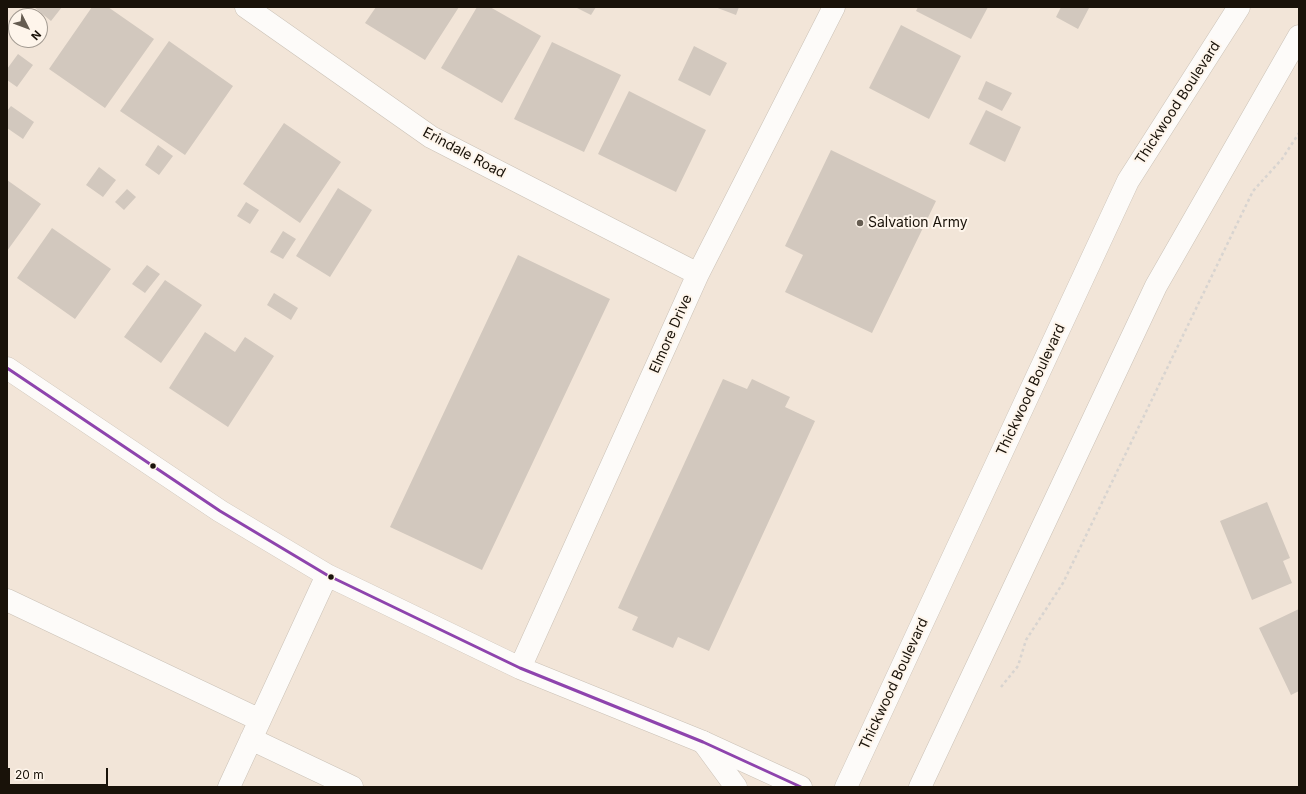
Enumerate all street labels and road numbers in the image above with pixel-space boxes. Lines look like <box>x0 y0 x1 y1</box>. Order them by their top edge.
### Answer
street label: Thickwood Boulevard <box>1132 38 1224 168</box>
street label: Erindale Road <box>420 124 508 182</box>
street label: Elmore Drive <box>646 292 696 376</box>
street label: Thickwood Boulevard <box>993 322 1069 458</box>
street label: Thickwood Boulevard <box>856 616 932 752</box>

